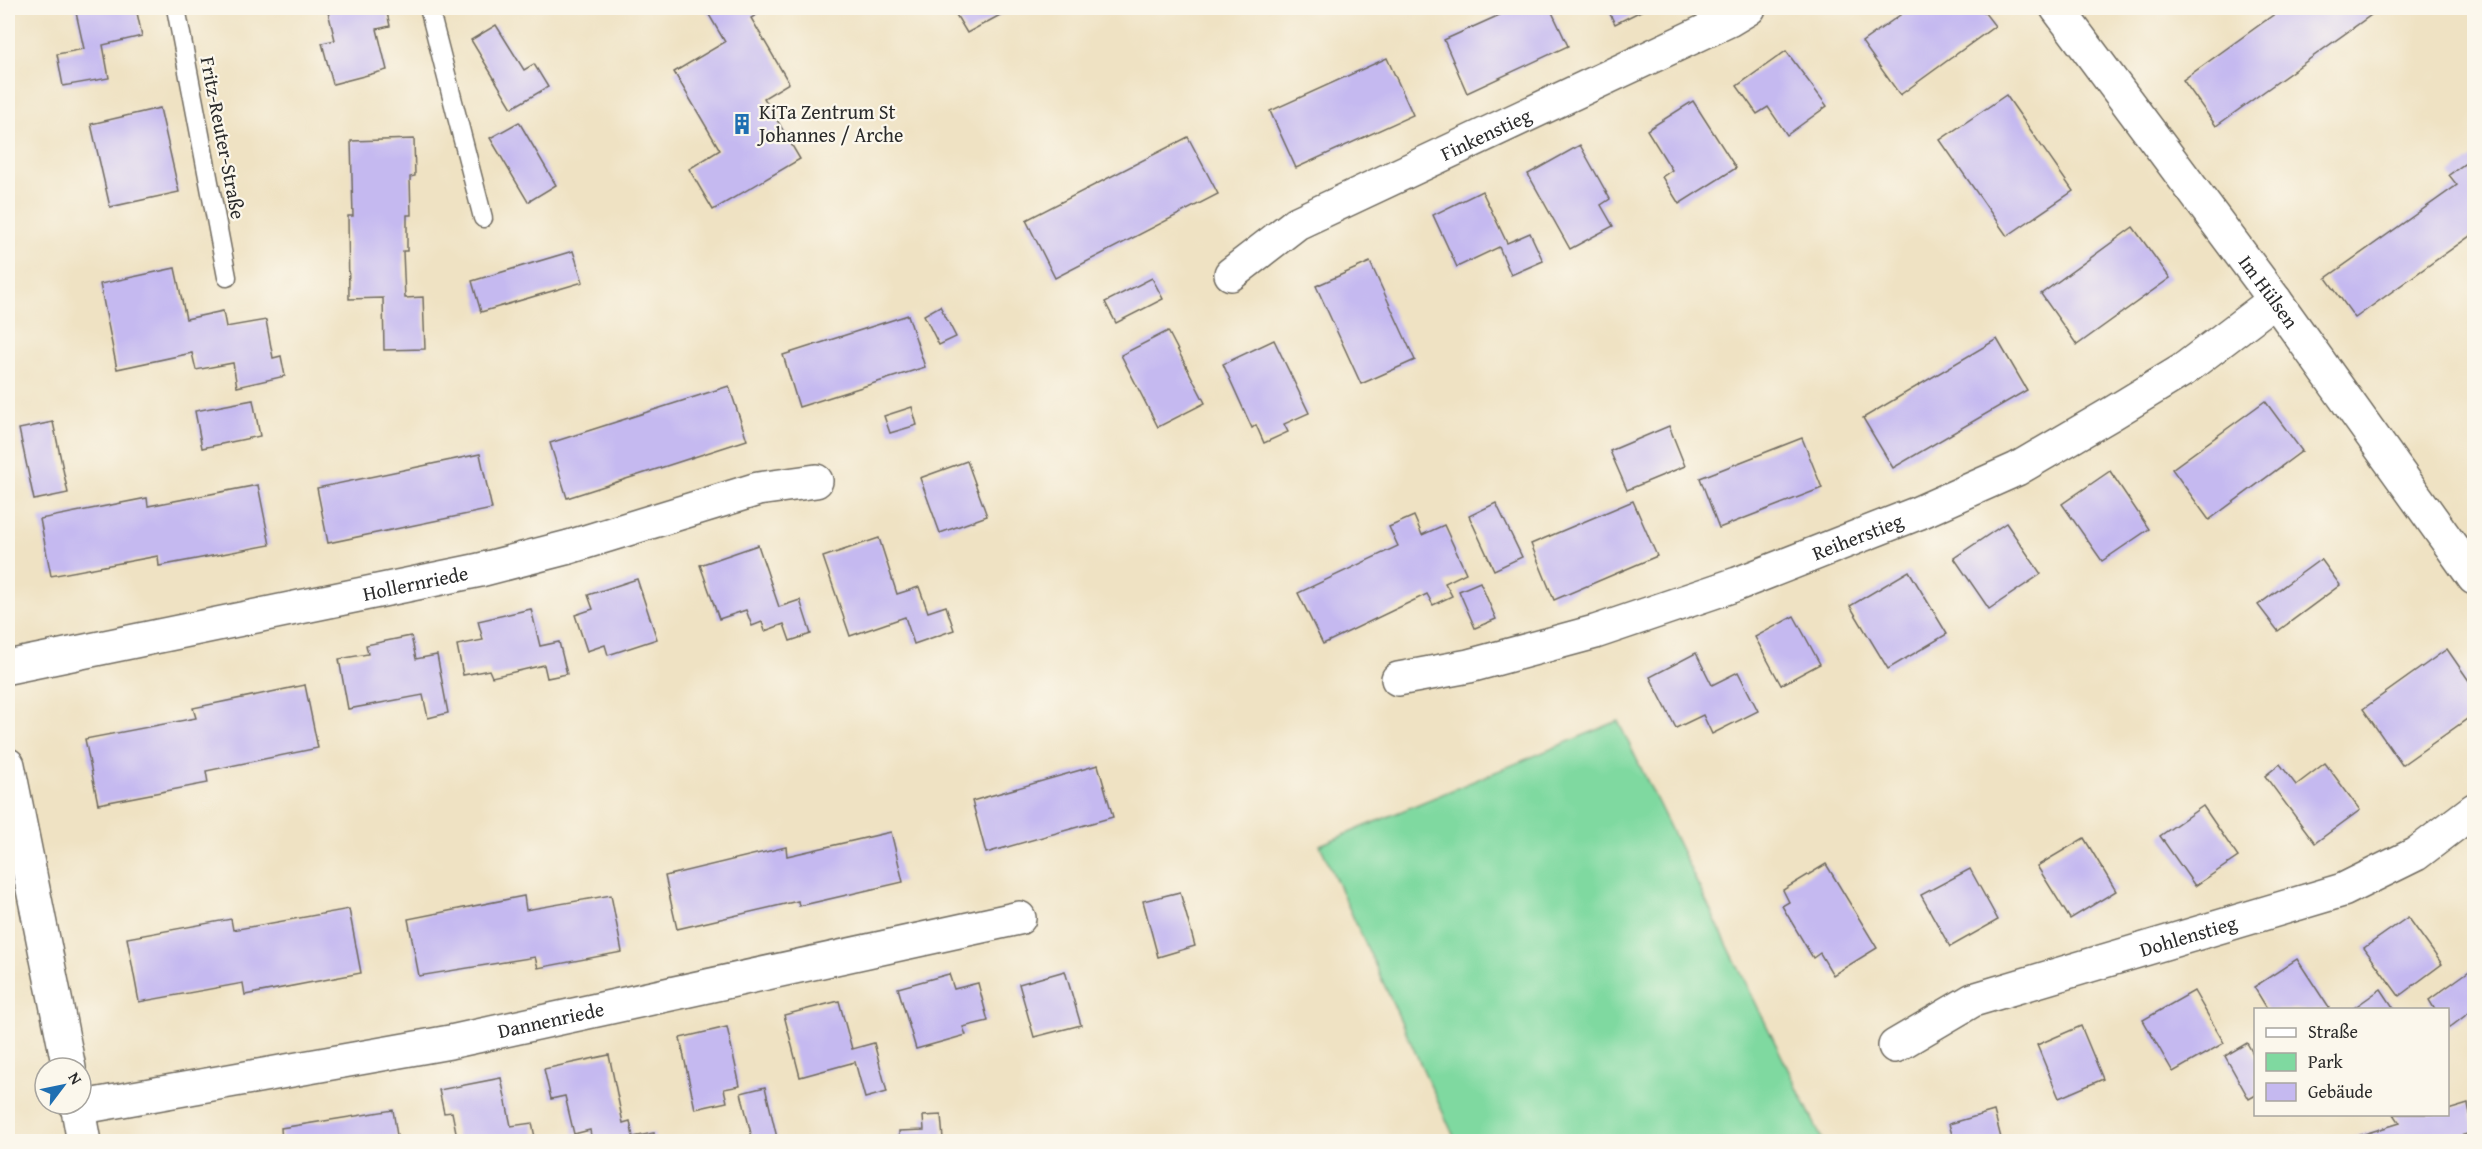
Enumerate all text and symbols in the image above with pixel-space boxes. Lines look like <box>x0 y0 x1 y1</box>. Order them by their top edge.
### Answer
street label: Fritz-Reuter-Straße <box>194 54 253 222</box>
place label: KiTa Zentrum St Johannes / Arche <box>756 97 903 149</box>
street label: Finkenstieg <box>1436 100 1536 168</box>
building icon: KiTa Zentrum St Johannes / Arche <box>730 112 754 136</box>
street label: Im Hülsen <box>2232 249 2306 334</box>
street label: Reiherstieg <box>1808 505 1907 567</box>
street label: Hollernriede <box>360 558 471 608</box>
street label: Dohlenstieg <box>2136 907 2240 964</box>
street label: Dannenriede <box>495 994 607 1045</box>
legend <box>2254 1008 2449 1116</box>
text: Straße <box>2308 1018 2358 1045</box>
text: Park <box>2308 1048 2344 1075</box>
north arrow <box>33 1056 93 1116</box>
text: N <box>63 1067 89 1089</box>
text: Gebäude <box>2308 1078 2373 1105</box>

